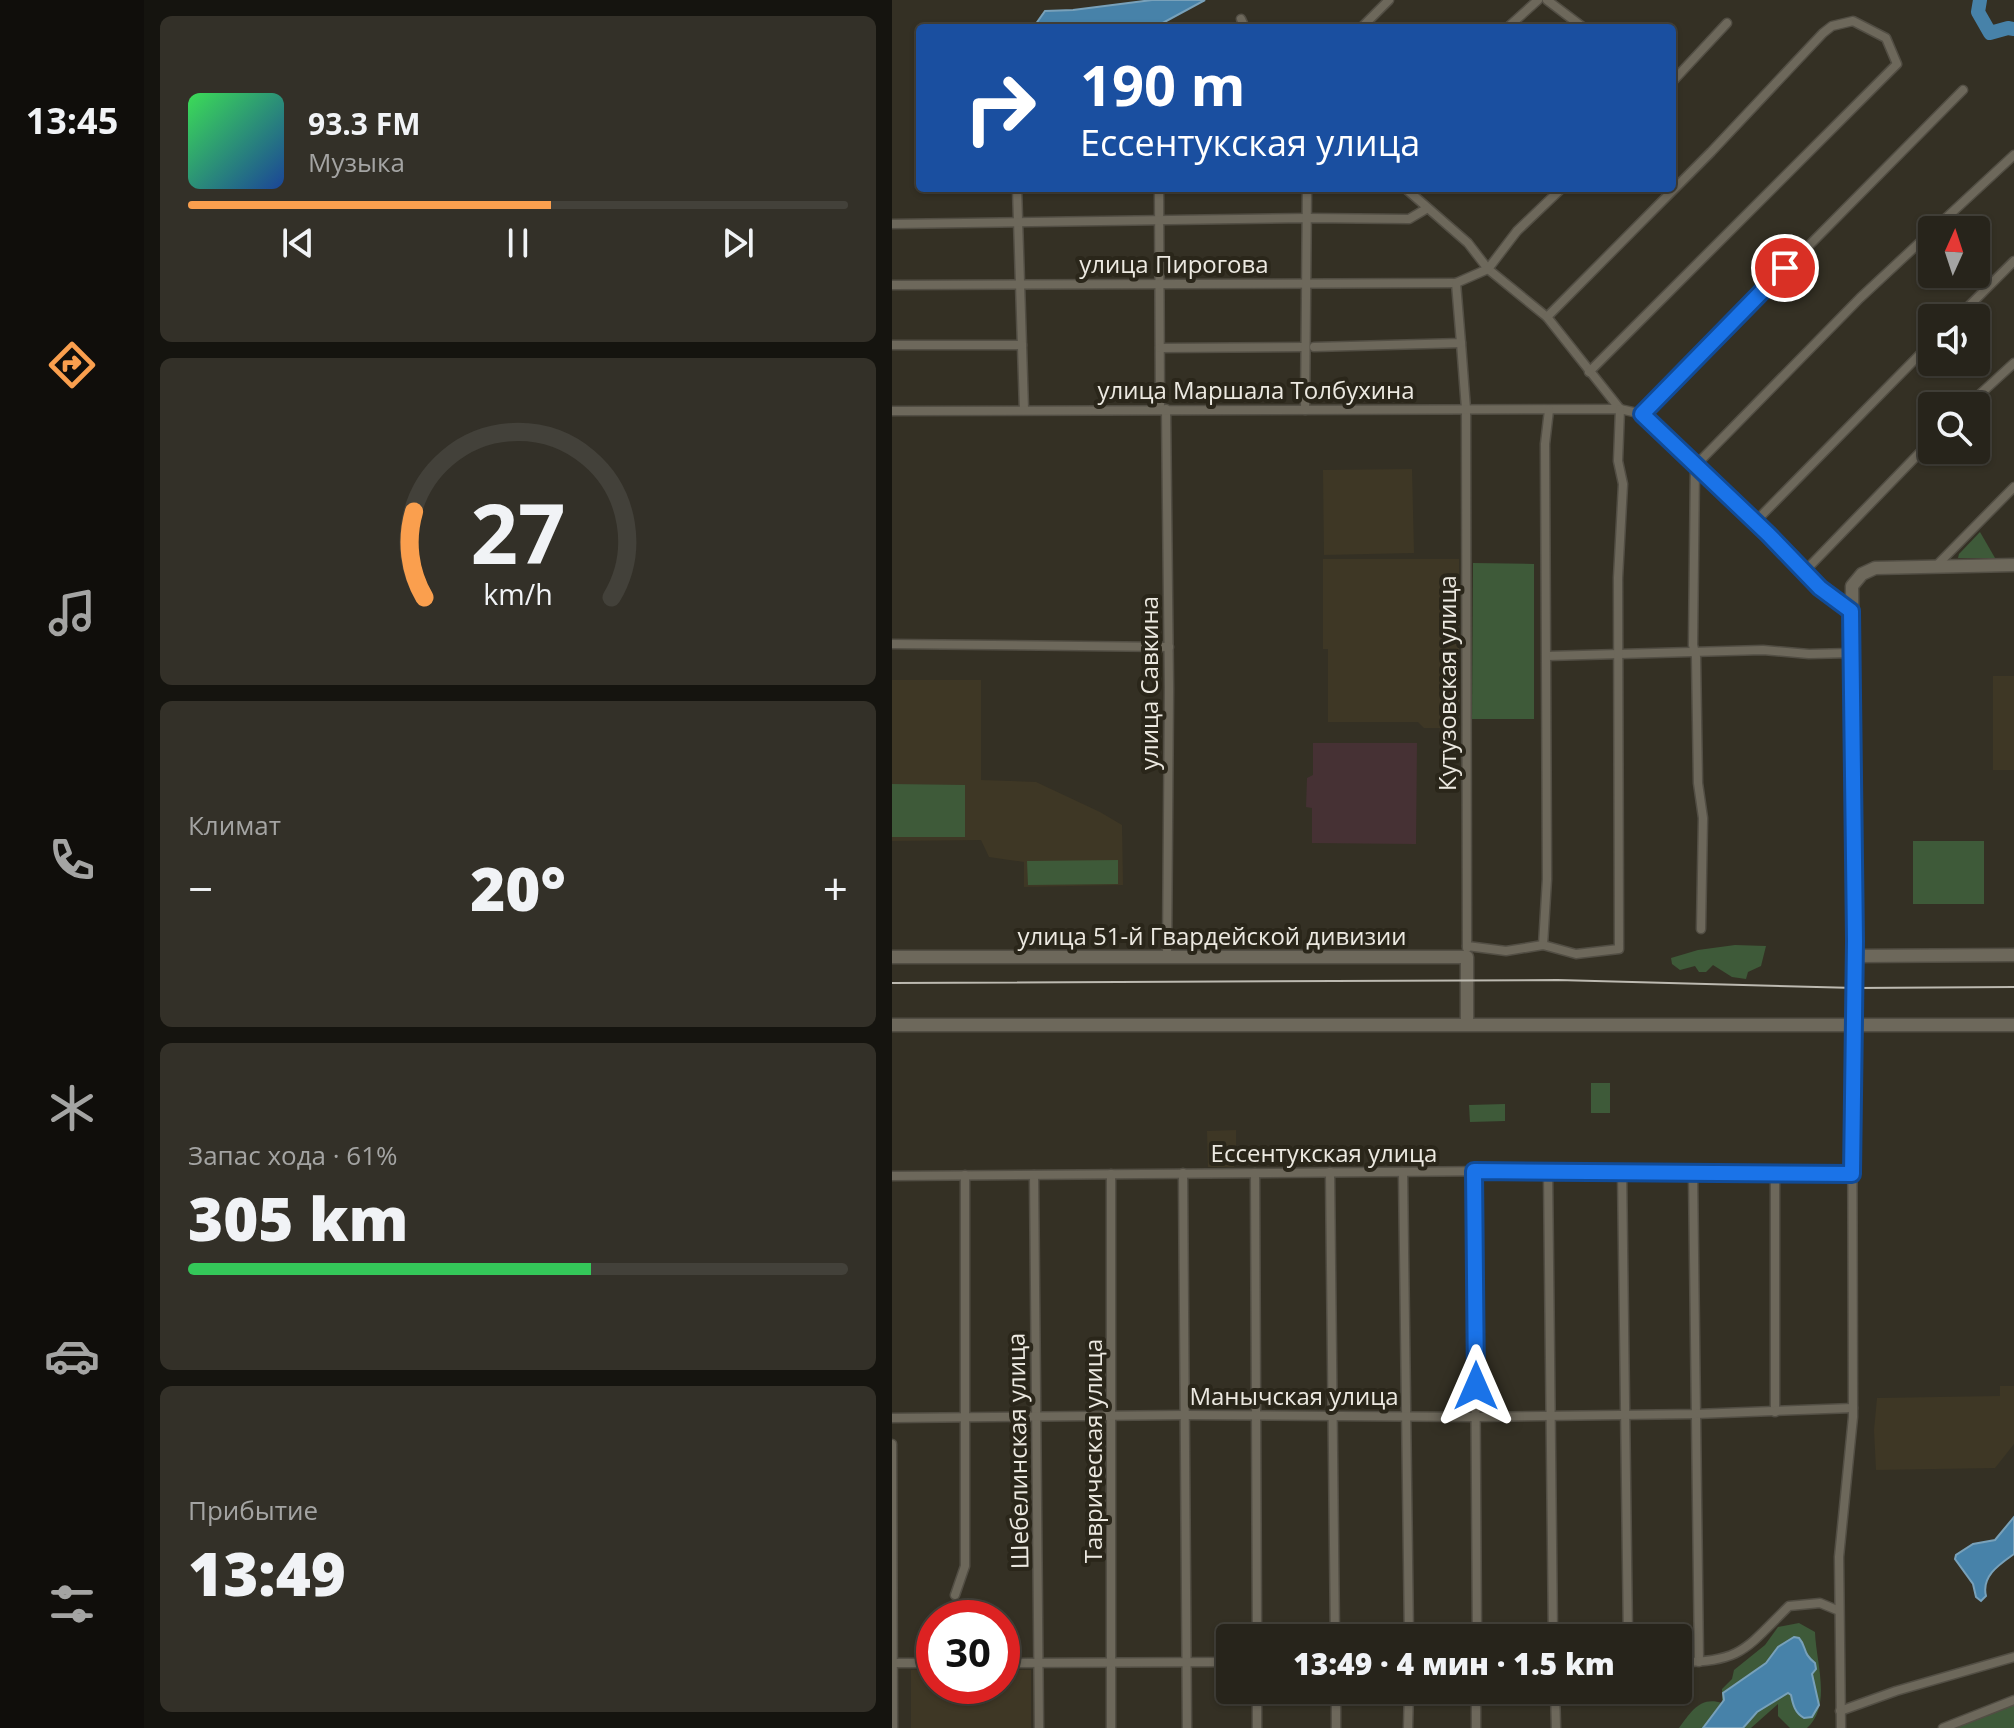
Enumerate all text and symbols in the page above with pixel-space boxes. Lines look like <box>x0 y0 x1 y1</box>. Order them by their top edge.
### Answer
text: 190 m <box>1080 46 1246 122</box>
icon: right <box>948 56 1052 160</box>
text: 13:45 <box>26 96 118 145</box>
text: 93.3 FM <box>308 103 421 144</box>
text: Ессентукская улица <box>1080 118 1420 167</box>
text: Музыка <box>308 144 405 180</box>
north arrow <box>1918 216 1990 288</box>
map controls <box>1918 216 1990 464</box>
icon: previous <box>276 221 320 265</box>
icon: pause <box>496 221 540 265</box>
icon: next <box>716 221 760 265</box>
pin <box>1751 234 1819 302</box>
icon: arrive <box>1763 246 1807 290</box>
street label: улица Пирогова <box>1079 247 1269 280</box>
button: sound <box>1918 304 1990 376</box>
icon: directions <box>44 337 100 393</box>
street label: улица Маршала Толбухина <box>1097 373 1415 406</box>
button: search <box>1918 392 1990 464</box>
text: 27 <box>470 474 566 587</box>
text: km/h <box>483 574 553 613</box>
street label: Кутузовская улица <box>1430 575 1463 791</box>
icon: music <box>44 585 100 641</box>
street label: улица Савкина <box>1132 596 1165 770</box>
text: Климат <box>188 807 281 843</box>
icon: phone <box>44 832 100 888</box>
text: 20° <box>470 847 566 929</box>
text: − <box>188 858 213 918</box>
text: + <box>823 858 848 918</box>
street label: улица 51-й Гвардейской дивизии <box>1017 919 1407 952</box>
icon: climate <box>44 1080 100 1136</box>
street label: Ессентукская улица <box>1211 1136 1437 1169</box>
text: Запас хода · 61% <box>188 1137 398 1173</box>
text: 305 km <box>188 1177 409 1259</box>
icon: car <box>44 1328 100 1384</box>
street label: Шебелинская улица <box>998 1333 1036 1569</box>
street label: Таврическая улица <box>1076 1339 1109 1563</box>
position arrow <box>1434 1344 1518 1428</box>
street label: Манычская улица <box>1189 1379 1399 1412</box>
text: Прибытие <box>188 1492 318 1528</box>
text: 13:49 <box>188 1532 346 1614</box>
icon: filters <box>44 1576 100 1632</box>
speed limit sign: 30 <box>916 1600 1020 1704</box>
text: 13:49 · 4 мин · 1.5 km <box>1293 1643 1615 1684</box>

